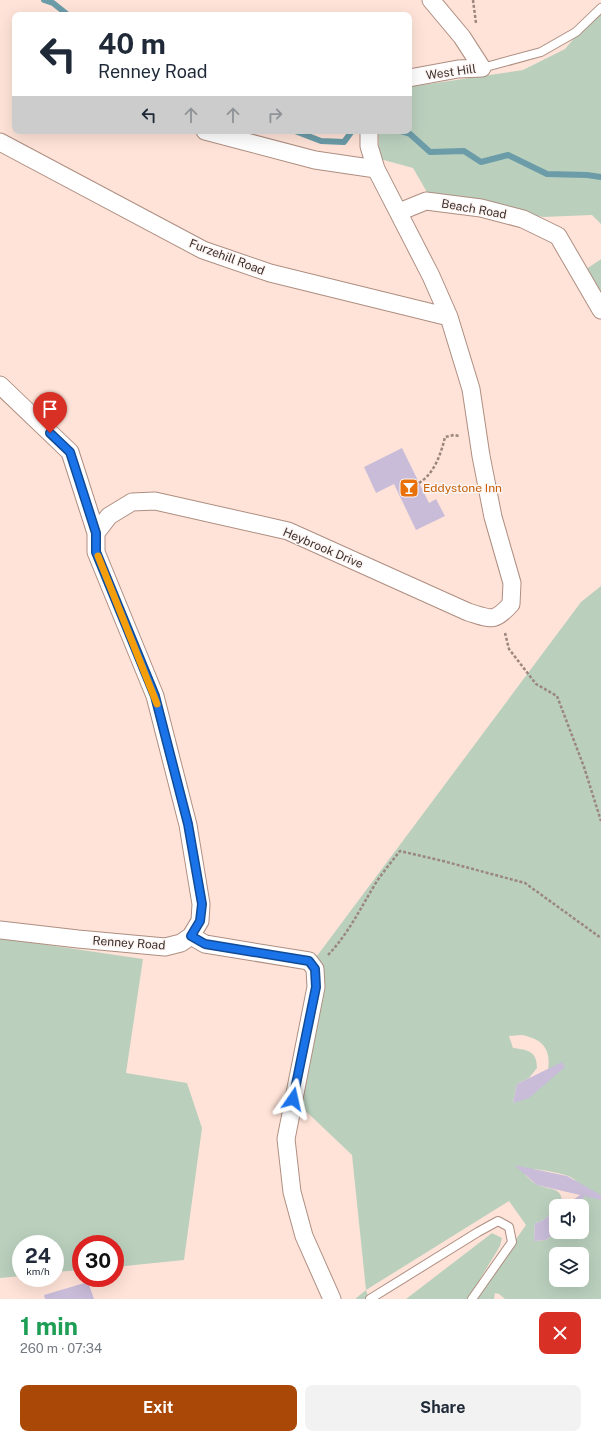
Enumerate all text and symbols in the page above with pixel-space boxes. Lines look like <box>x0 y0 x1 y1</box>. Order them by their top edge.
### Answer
text: 40 m <box>98 27 166 60</box>
icon: left <box>32 28 84 80</box>
text: Renney Road <box>98 61 208 82</box>
street label: West Hill <box>425 62 477 82</box>
icon: left <box>138 104 160 126</box>
icon: ahead <box>180 104 202 126</box>
icon: ahead <box>222 104 244 126</box>
icon: right <box>264 104 286 126</box>
street label: Beach Road <box>440 196 508 222</box>
street label: Furzehill Road <box>187 236 267 278</box>
pin <box>33 392 67 433</box>
icon: arrive <box>39 398 61 420</box>
bar icon: Eddystone Inn <box>398 477 420 499</box>
place label: Eddystone Inn <box>423 481 502 495</box>
street label: Heybrook Drive <box>281 525 365 571</box>
street label: Renney Road <box>92 933 166 953</box>
position arrow <box>272 1078 314 1120</box>
map controls <box>549 1199 589 1287</box>
button: sound <box>549 1199 589 1239</box>
speed limit sign: 30 <box>72 1235 124 1287</box>
text: 24 <box>25 1244 51 1268</box>
button: layers <box>549 1247 589 1287</box>
text: km/h <box>26 1265 50 1277</box>
text: 1 min <box>20 1312 78 1340</box>
button: close <box>539 1312 581 1354</box>
text: 260 m · 07:34 <box>20 1341 102 1356</box>
button: Exit <box>20 1385 297 1431</box>
button: Share <box>305 1385 581 1431</box>

